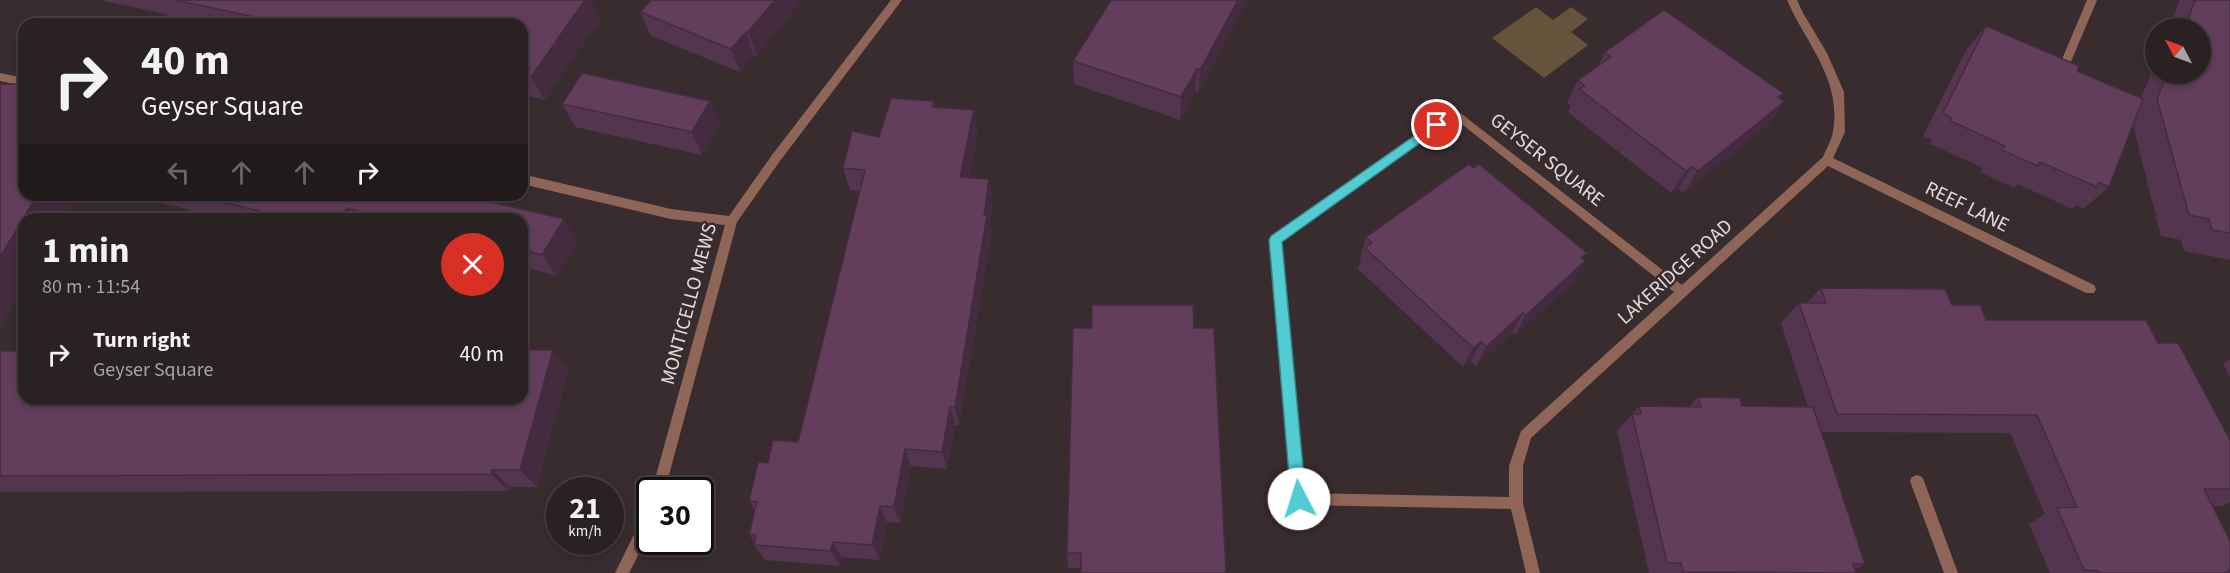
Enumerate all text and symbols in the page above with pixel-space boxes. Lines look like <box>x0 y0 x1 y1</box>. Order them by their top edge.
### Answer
north arrow <box>2145 18 2211 84</box>
map controls <box>2145 18 2211 84</box>
text: 40 m <box>141 31 230 91</box>
icon: right <box>42 42 120 120</box>
text: Geyser Square <box>141 87 303 126</box>
pin <box>1411 99 1462 150</box>
street label: GEYSER SQUARE <box>1484 106 1610 214</box>
icon: arrive <box>1420 108 1453 141</box>
icon: left <box>162 156 195 189</box>
icon: ahead <box>225 156 258 189</box>
icon: ahead <box>288 156 321 189</box>
icon: right <box>351 156 384 189</box>
street label: REEF LANE <box>1920 175 2014 239</box>
street label: LAKERIDGE ROAD <box>1611 213 1739 331</box>
street label: MONTICELLO MEWS <box>654 220 724 388</box>
text: 1 min <box>42 225 130 276</box>
button: close <box>441 233 504 296</box>
text: 80 m · 11:54 <box>42 273 140 301</box>
text: Turn right <box>93 324 190 356</box>
icon: right <box>42 338 75 371</box>
text: 40 m <box>459 338 504 370</box>
text: Geyser Square <box>93 356 213 384</box>
position arrow <box>1267 467 1331 531</box>
speed limit sign: 30 <box>636 477 714 555</box>
text: 21 <box>569 487 601 530</box>
text: km/h <box>568 521 602 542</box>

